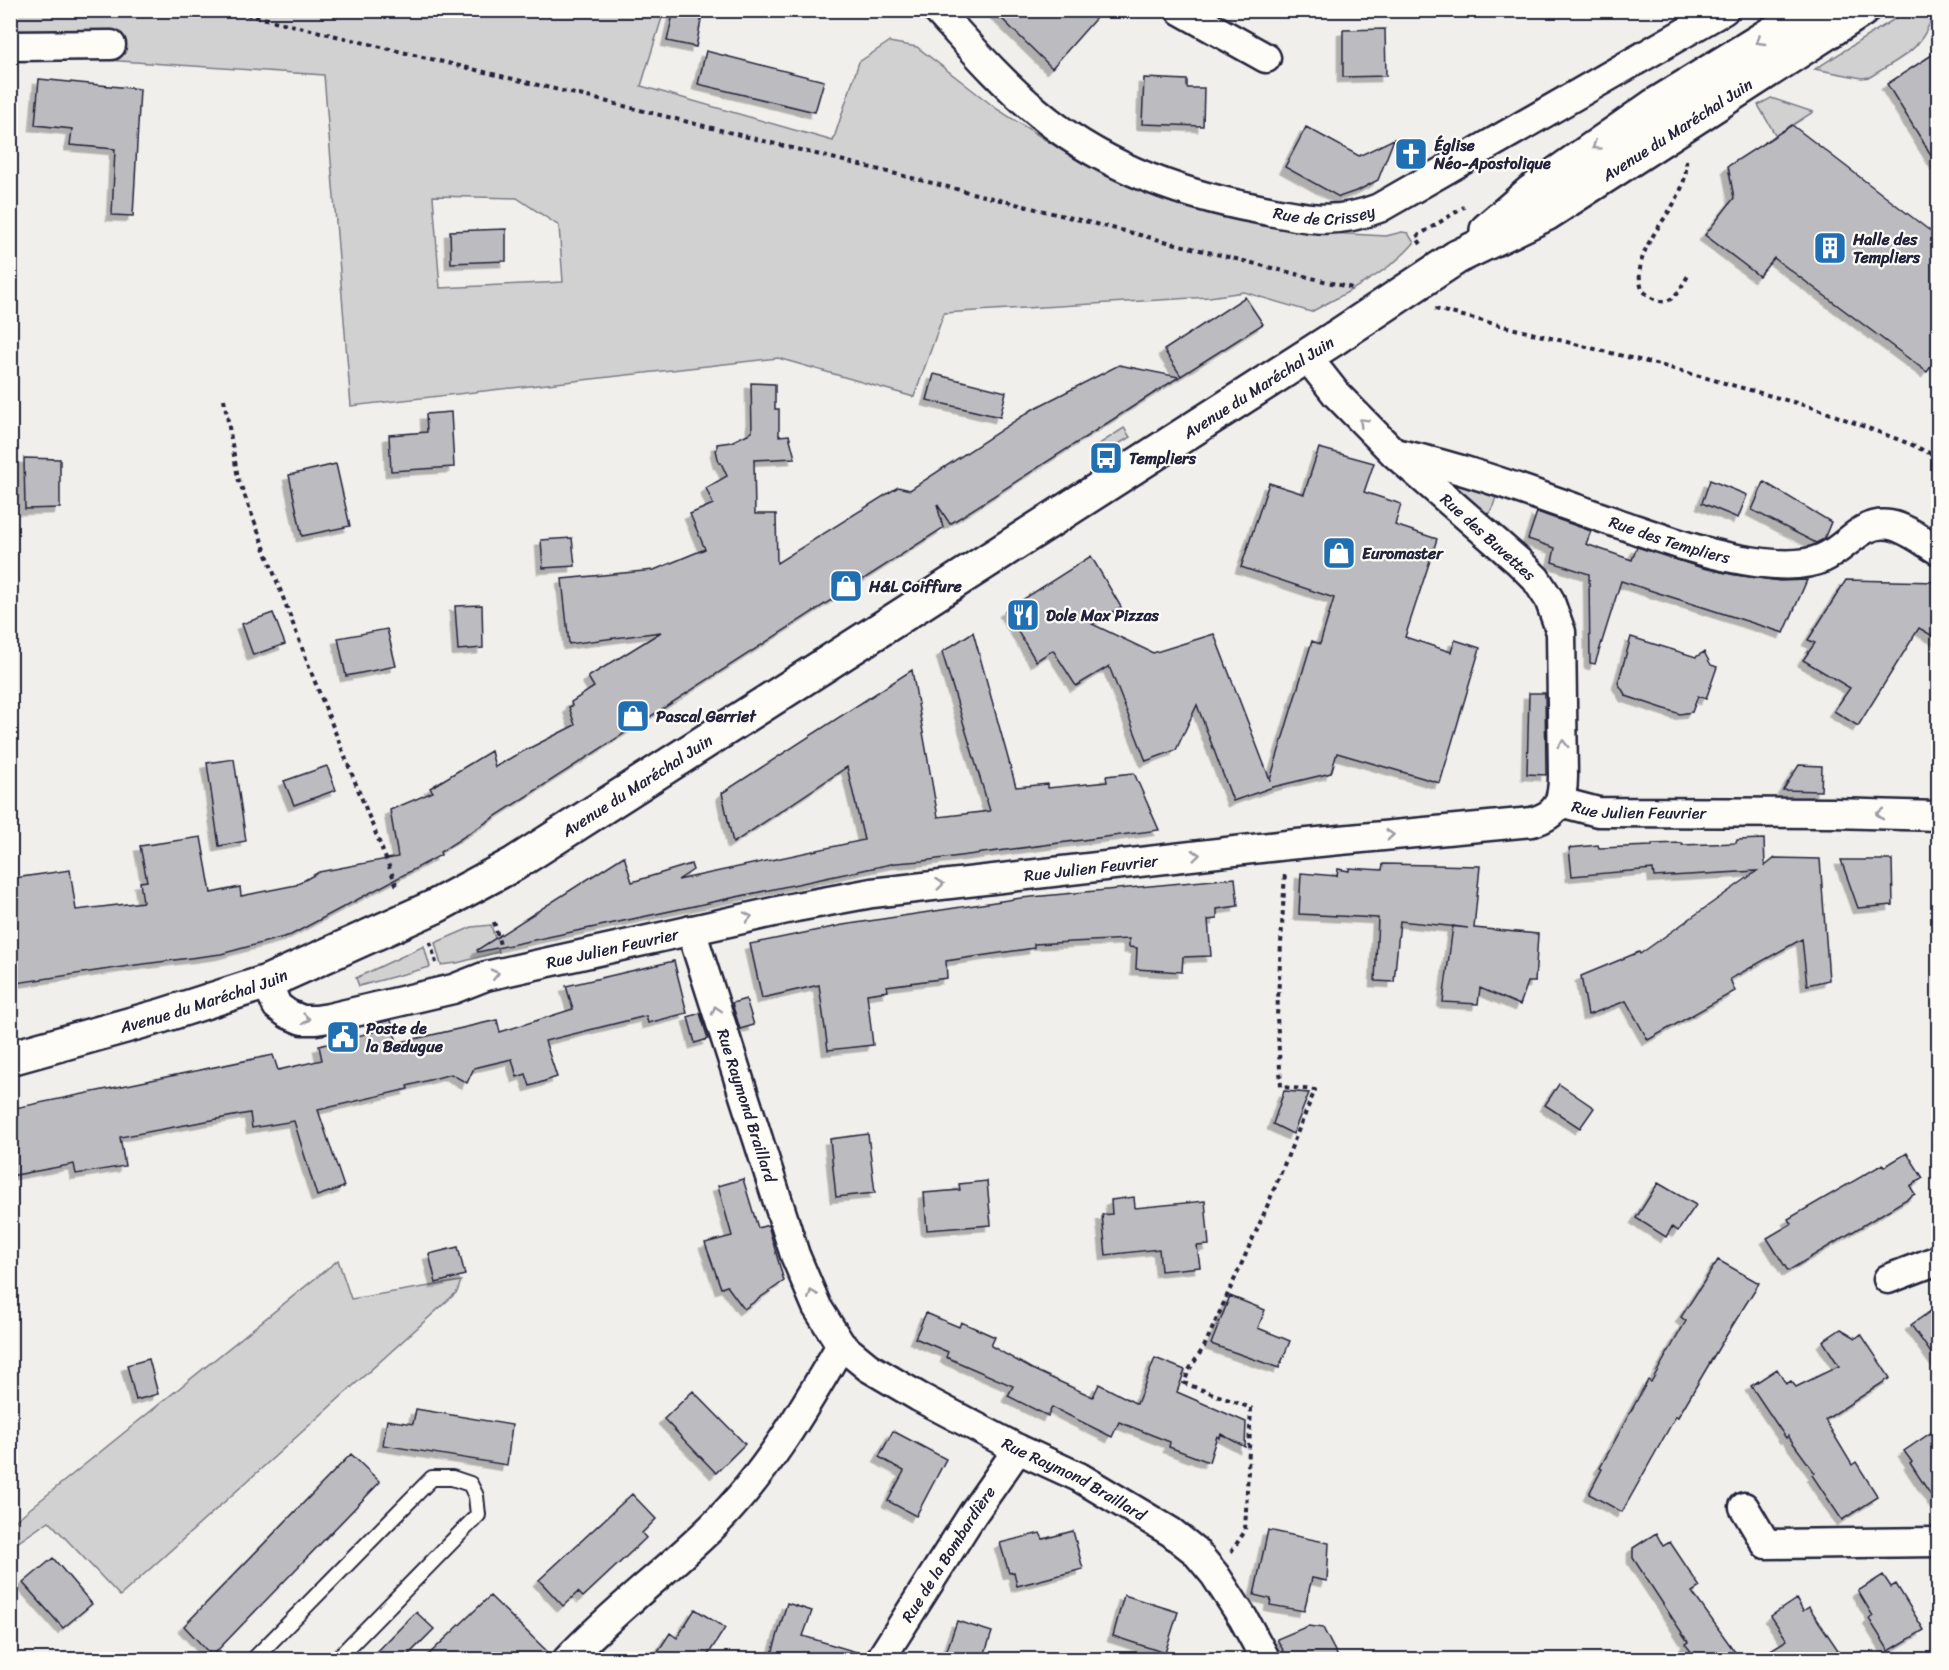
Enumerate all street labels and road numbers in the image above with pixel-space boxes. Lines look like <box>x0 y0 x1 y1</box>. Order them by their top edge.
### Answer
street label: Avenue du Maréchal Juin <box>1595 70 1759 189</box>
street label: Rue de Crissey <box>1271 196 1379 233</box>
street label: Avenue du Maréchal Juin <box>1176 328 1340 447</box>
street label: Rue des Buvettes <box>1433 486 1543 589</box>
street label: Rue des Templiers <box>1605 507 1733 572</box>
street label: Avenue du Maréchal Juin <box>555 726 719 845</box>
street label: Rue Julien Feuvrier <box>1569 791 1707 827</box>
street label: Rue Julien Feuvrier <box>1022 845 1161 890</box>
street label: Rue Julien Feuvrier <box>543 919 682 977</box>
street label: Avenue du Maréchal Juin <box>116 960 293 1042</box>
street label: Rue Raymond Braillard <box>709 1025 786 1187</box>
street label: Rue Raymond Braillard <box>997 1429 1153 1529</box>
street label: Rue de la Bombardière <box>893 1480 1003 1628</box>

